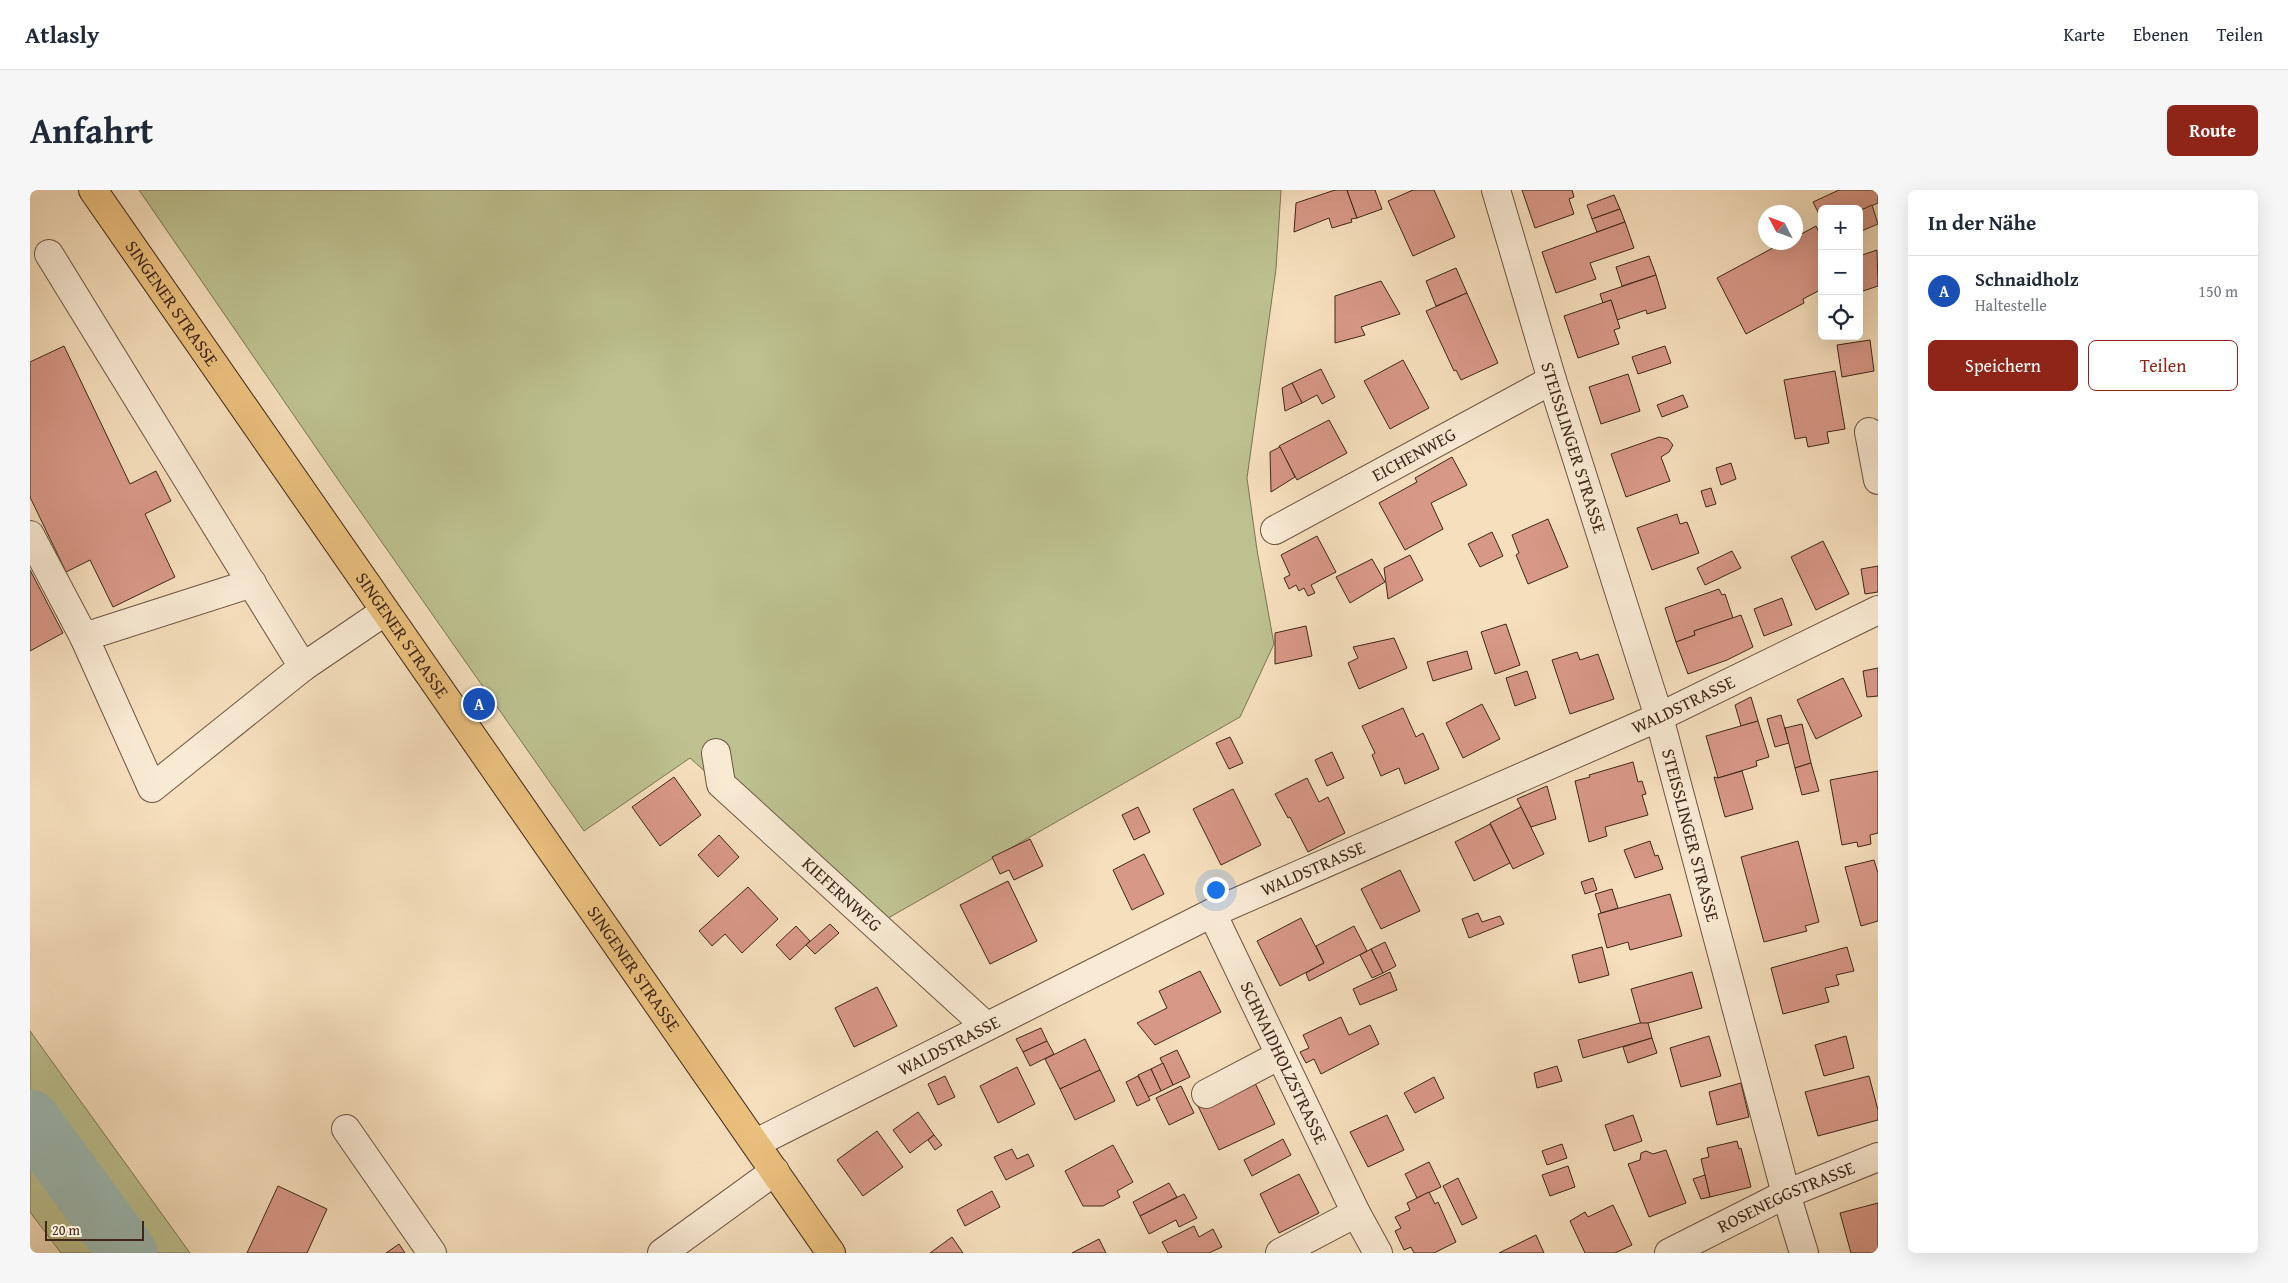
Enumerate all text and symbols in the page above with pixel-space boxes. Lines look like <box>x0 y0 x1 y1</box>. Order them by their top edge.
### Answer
text: Atlasly <box>25 17 99 52</box>
text: Karte <box>2064 21 2105 48</box>
text: Ebenen <box>2133 21 2189 48</box>
text: Teilen <box>2217 21 2263 48</box>
text: Anfahrt <box>30 105 153 156</box>
button: Route <box>2167 105 2258 156</box>
north arrow <box>1758 205 1803 250</box>
map controls <box>1818 205 1863 340</box>
button: + <box>1818 205 1863 250</box>
text: In der Nähe <box>1928 207 2036 238</box>
street label: SINGENER STRASSE <box>119 235 225 372</box>
button: − <box>1818 250 1863 295</box>
text: Schnaidholz <box>1975 265 2079 293</box>
text: A <box>1939 279 1949 303</box>
text: 150 m <box>2198 279 2238 303</box>
text: Haltestelle <box>1975 293 2047 317</box>
button: locate <box>1818 295 1863 340</box>
button: Speichern <box>1928 340 2078 391</box>
button: Teilen <box>2088 340 2238 391</box>
street label: STEISSLINGER STRASSE <box>1534 359 1614 536</box>
street label: EICHENWEG <box>1367 420 1461 488</box>
street label: SINGENER STRASSE <box>349 566 456 703</box>
street label: WALDSTRASSE <box>1627 668 1739 740</box>
pin: A <box>463 685 495 723</box>
street label: STEISSLINGER STRASSE <box>1655 746 1727 925</box>
street label: WALDSTRASSE <box>1256 834 1369 903</box>
street label: KIEFERNWEG <box>796 850 889 938</box>
your location <box>1203 877 1229 903</box>
street label: SINGENER STRASSE <box>581 900 687 1037</box>
street label: SCHNAIDHOLZSTRASSE <box>1234 976 1335 1148</box>
street label: WALDSTRASSE <box>893 1008 1004 1082</box>
street label: ROSENEGGSTRASSE <box>1713 1154 1859 1239</box>
scale bar <box>45 1218 144 1241</box>
text: 20 m <box>52 1220 80 1240</box>

